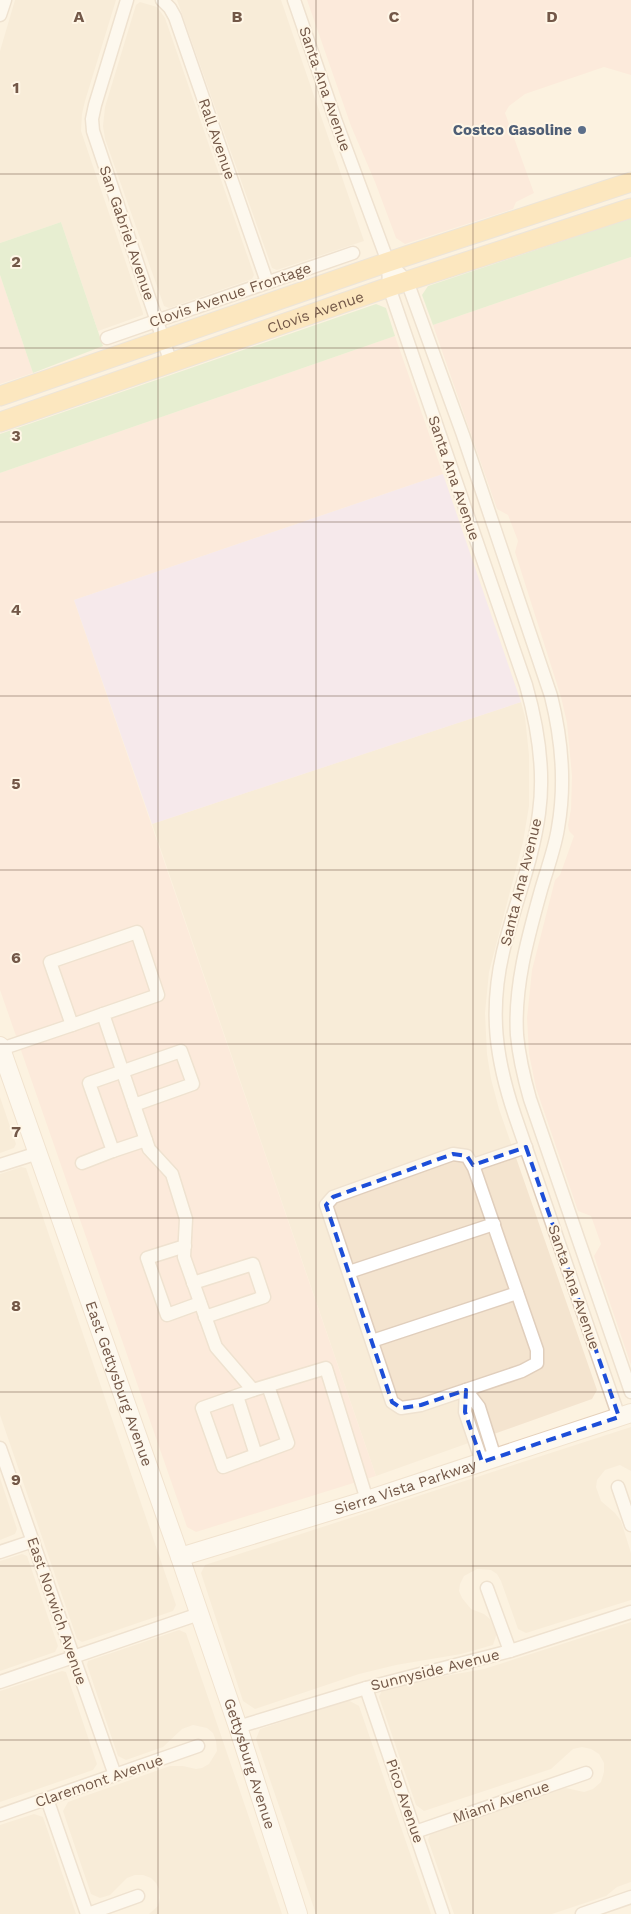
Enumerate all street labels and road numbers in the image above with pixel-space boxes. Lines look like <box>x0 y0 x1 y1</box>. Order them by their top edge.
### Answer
street label: Santa Ana Avenue <box>295 24 355 154</box>
street label: Rall Avenue <box>195 96 239 182</box>
street label: San Gabriel Avenue <box>95 163 159 303</box>
street label: Clovis Avenue Frontage <box>146 259 314 331</box>
street label: Clovis Avenue <box>264 288 366 338</box>
street label: Santa Ana Avenue <box>424 413 484 543</box>
street label: Santa Ana Avenue <box>496 816 546 948</box>
street label: Santa Ana Avenue <box>544 1222 604 1352</box>
street label: East Gettysburg Avenue <box>82 1299 156 1469</box>
street label: Sierra Vista Parkway <box>332 1455 479 1518</box>
street label: East Norwich Avenue <box>23 1535 91 1687</box>
street label: Sunnyside Avenue <box>369 1645 501 1695</box>
street label: Gettysburg Avenue <box>220 1696 279 1831</box>
street label: Claremont Avenue <box>33 1751 165 1811</box>
street label: Pico Avenue <box>382 1756 428 1846</box>
street label: Miami Avenue <box>450 1777 552 1827</box>

